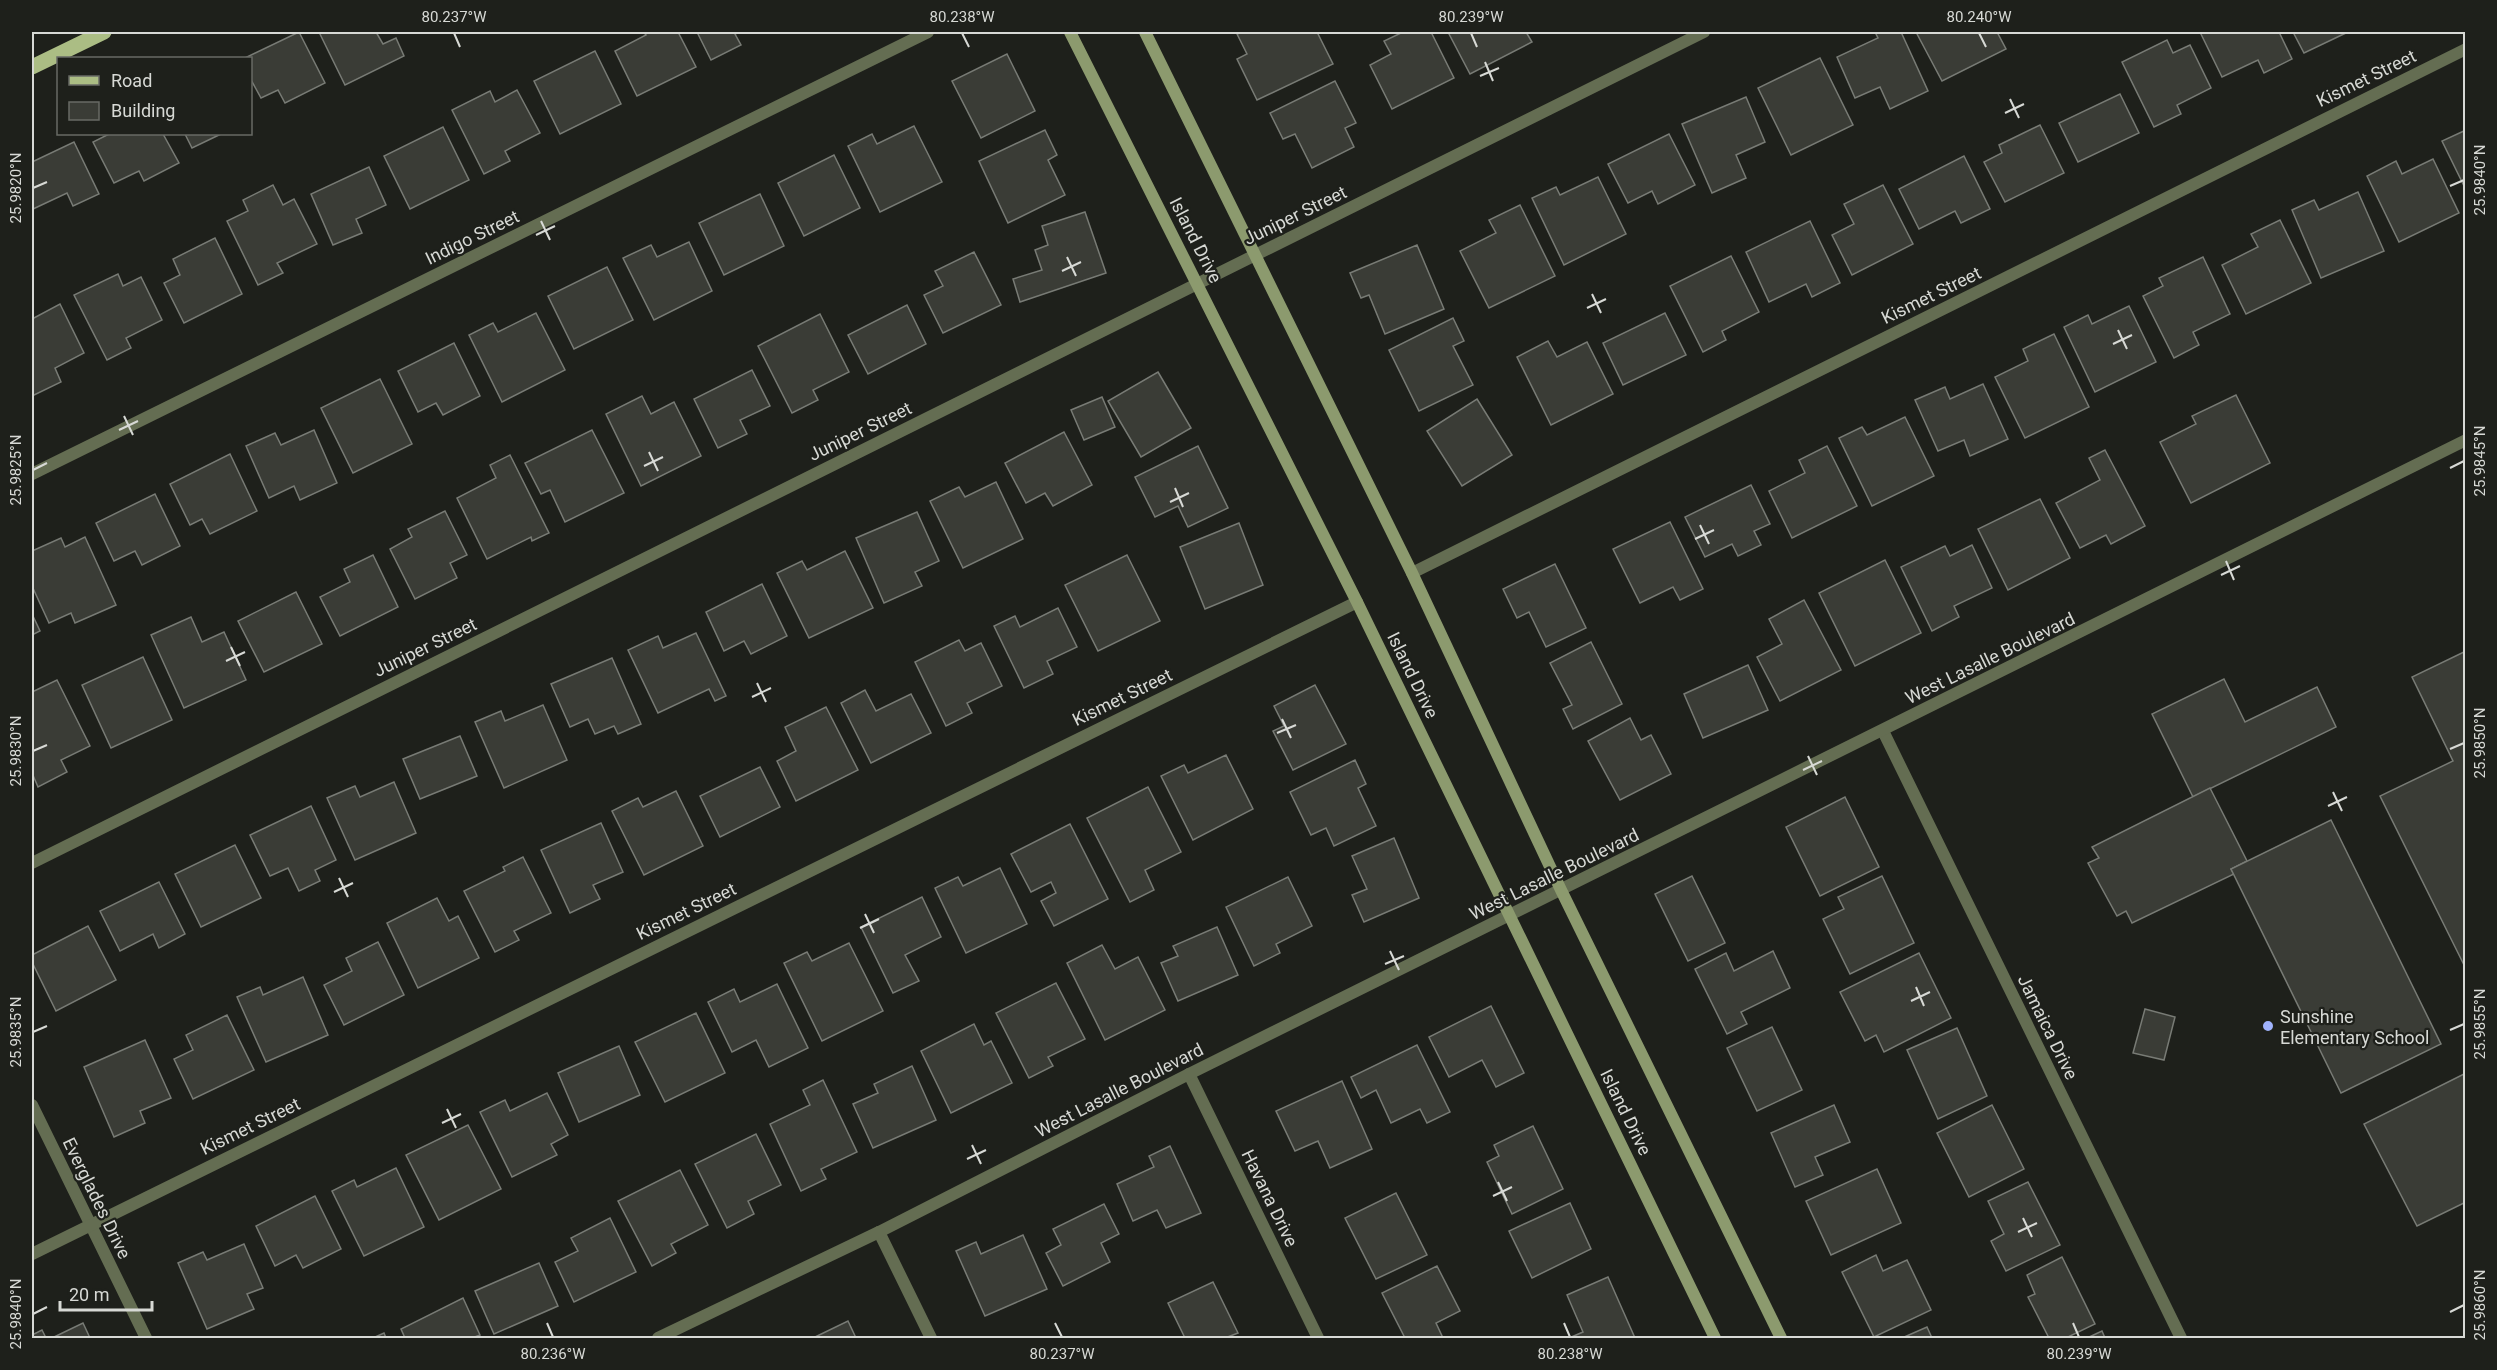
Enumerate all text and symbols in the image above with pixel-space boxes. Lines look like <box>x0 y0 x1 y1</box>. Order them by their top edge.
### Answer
text: 80.237°W <box>421 8 487 26</box>
text: 80.238°W <box>929 8 995 26</box>
text: 80.239°W <box>1438 8 1504 26</box>
text: 80.240°W <box>1946 8 2012 26</box>
street label: Kismet Street <box>2313 45 2419 111</box>
legend <box>57 57 252 135</box>
text: Road <box>111 70 152 91</box>
text: Building <box>111 100 175 121</box>
text: 25.9840°N <box>2471 145 2489 215</box>
text: 25.9820°N <box>7 153 25 223</box>
street label: Juniper Street <box>1240 181 1350 249</box>
street label: Island Drive <box>1165 194 1227 286</box>
street label: Indigo Street <box>422 205 522 269</box>
street label: Kismet Street <box>1878 262 1984 328</box>
street label: Juniper Street <box>805 397 915 465</box>
text: 25.9845°N <box>2471 426 2489 496</box>
text: 25.9825°N <box>7 435 25 505</box>
street label: West Lasalle Boulevard <box>1902 608 2078 708</box>
street label: Juniper Street <box>370 613 480 681</box>
street label: Island Drive <box>1383 628 1443 722</box>
street label: Kismet Street <box>1069 664 1175 730</box>
text: 25.9850°N <box>2471 708 2489 778</box>
text: 25.9830°N <box>7 716 25 786</box>
street label: West Lasalle Boulevard <box>1466 824 1642 924</box>
street label: Kismet Street <box>633 878 739 944</box>
street label: Jamaica Drive <box>2014 971 2082 1083</box>
text: 25.9855°N <box>2471 989 2489 1059</box>
text: 25.9835°N <box>7 997 25 1067</box>
place label: Sunshine Elementary School <box>2280 1006 2429 1048</box>
marker: Sunshine Elementary School <box>2261 1019 2275 1033</box>
street label: West Lasalle Boulevard <box>1031 1038 1207 1142</box>
street label: Island Drive <box>1596 1065 1656 1159</box>
street label: Kismet Street <box>197 1093 303 1159</box>
street label: Everglades Drive <box>59 1134 135 1262</box>
street label: Havana Drive <box>1237 1146 1303 1250</box>
text: 25.9860°N <box>2471 1270 2489 1340</box>
scale bar <box>60 1274 152 1312</box>
text: 25.9840°N <box>7 1279 25 1349</box>
text: 20 m <box>69 1284 109 1305</box>
text: 80.236°W <box>520 1345 586 1363</box>
text: 80.237°W <box>1029 1345 1095 1363</box>
text: 80.238°W <box>1537 1345 1603 1363</box>
text: 80.239°W <box>2046 1345 2112 1363</box>

